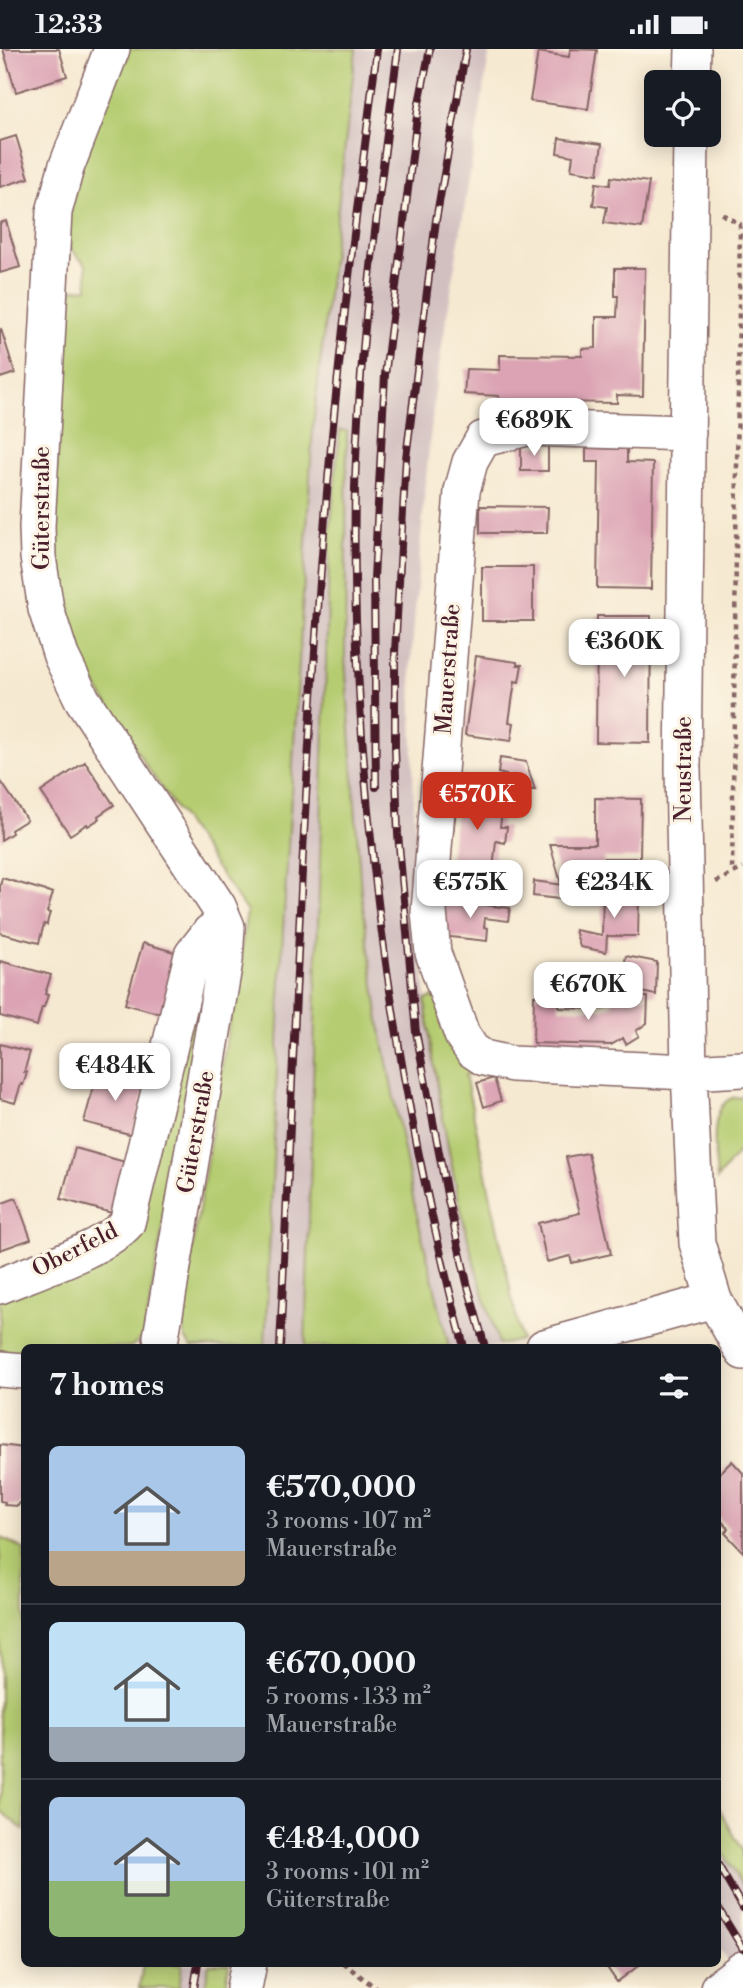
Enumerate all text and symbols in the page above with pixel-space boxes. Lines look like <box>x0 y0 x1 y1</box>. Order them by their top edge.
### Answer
text: 12:33 <box>35 9 103 41</box>
map controls <box>644 70 721 147</box>
button: locate <box>644 70 721 147</box>
pin: €689K <box>485 399 583 458</box>
text: €689K <box>495 407 573 435</box>
street label: Güterstraße <box>28 446 56 570</box>
street label: Mauerstraße <box>429 603 467 735</box>
pin: €360K <box>575 619 673 679</box>
text: €360K <box>585 628 663 656</box>
street label: Neustraße <box>670 716 698 822</box>
pin: €570K <box>428 773 526 832</box>
text: €570K <box>439 781 515 809</box>
pin: €575K <box>421 861 519 920</box>
pin: €234K <box>565 861 663 920</box>
text: €575K <box>433 869 507 897</box>
text: €234K <box>575 869 653 897</box>
pin: €670K <box>539 963 637 1022</box>
text: €670K <box>550 971 626 999</box>
pin: €484K <box>66 1044 164 1103</box>
text: €484K <box>75 1052 155 1080</box>
street label: Güterstraße <box>171 1069 221 1195</box>
street label: Oberfeld <box>27 1217 123 1283</box>
text: 7 homes <box>49 1367 164 1405</box>
icon: filters <box>655 1367 693 1405</box>
text: €570,000 <box>266 1469 416 1507</box>
icon: home <box>105 1474 189 1558</box>
text: 3 rooms · 107 m² <box>266 1507 431 1535</box>
text: Mauerstraße <box>266 1535 397 1563</box>
text: €670,000 <box>266 1645 416 1683</box>
icon: home <box>105 1650 189 1734</box>
text: 5 rooms · 133 m² <box>266 1683 431 1711</box>
text: Mauerstraße <box>266 1711 397 1739</box>
text: €484,000 <box>266 1820 420 1858</box>
icon: home <box>105 1825 189 1909</box>
text: 3 rooms · 101 m² <box>266 1858 429 1886</box>
text: Güterstraße <box>266 1886 390 1914</box>

